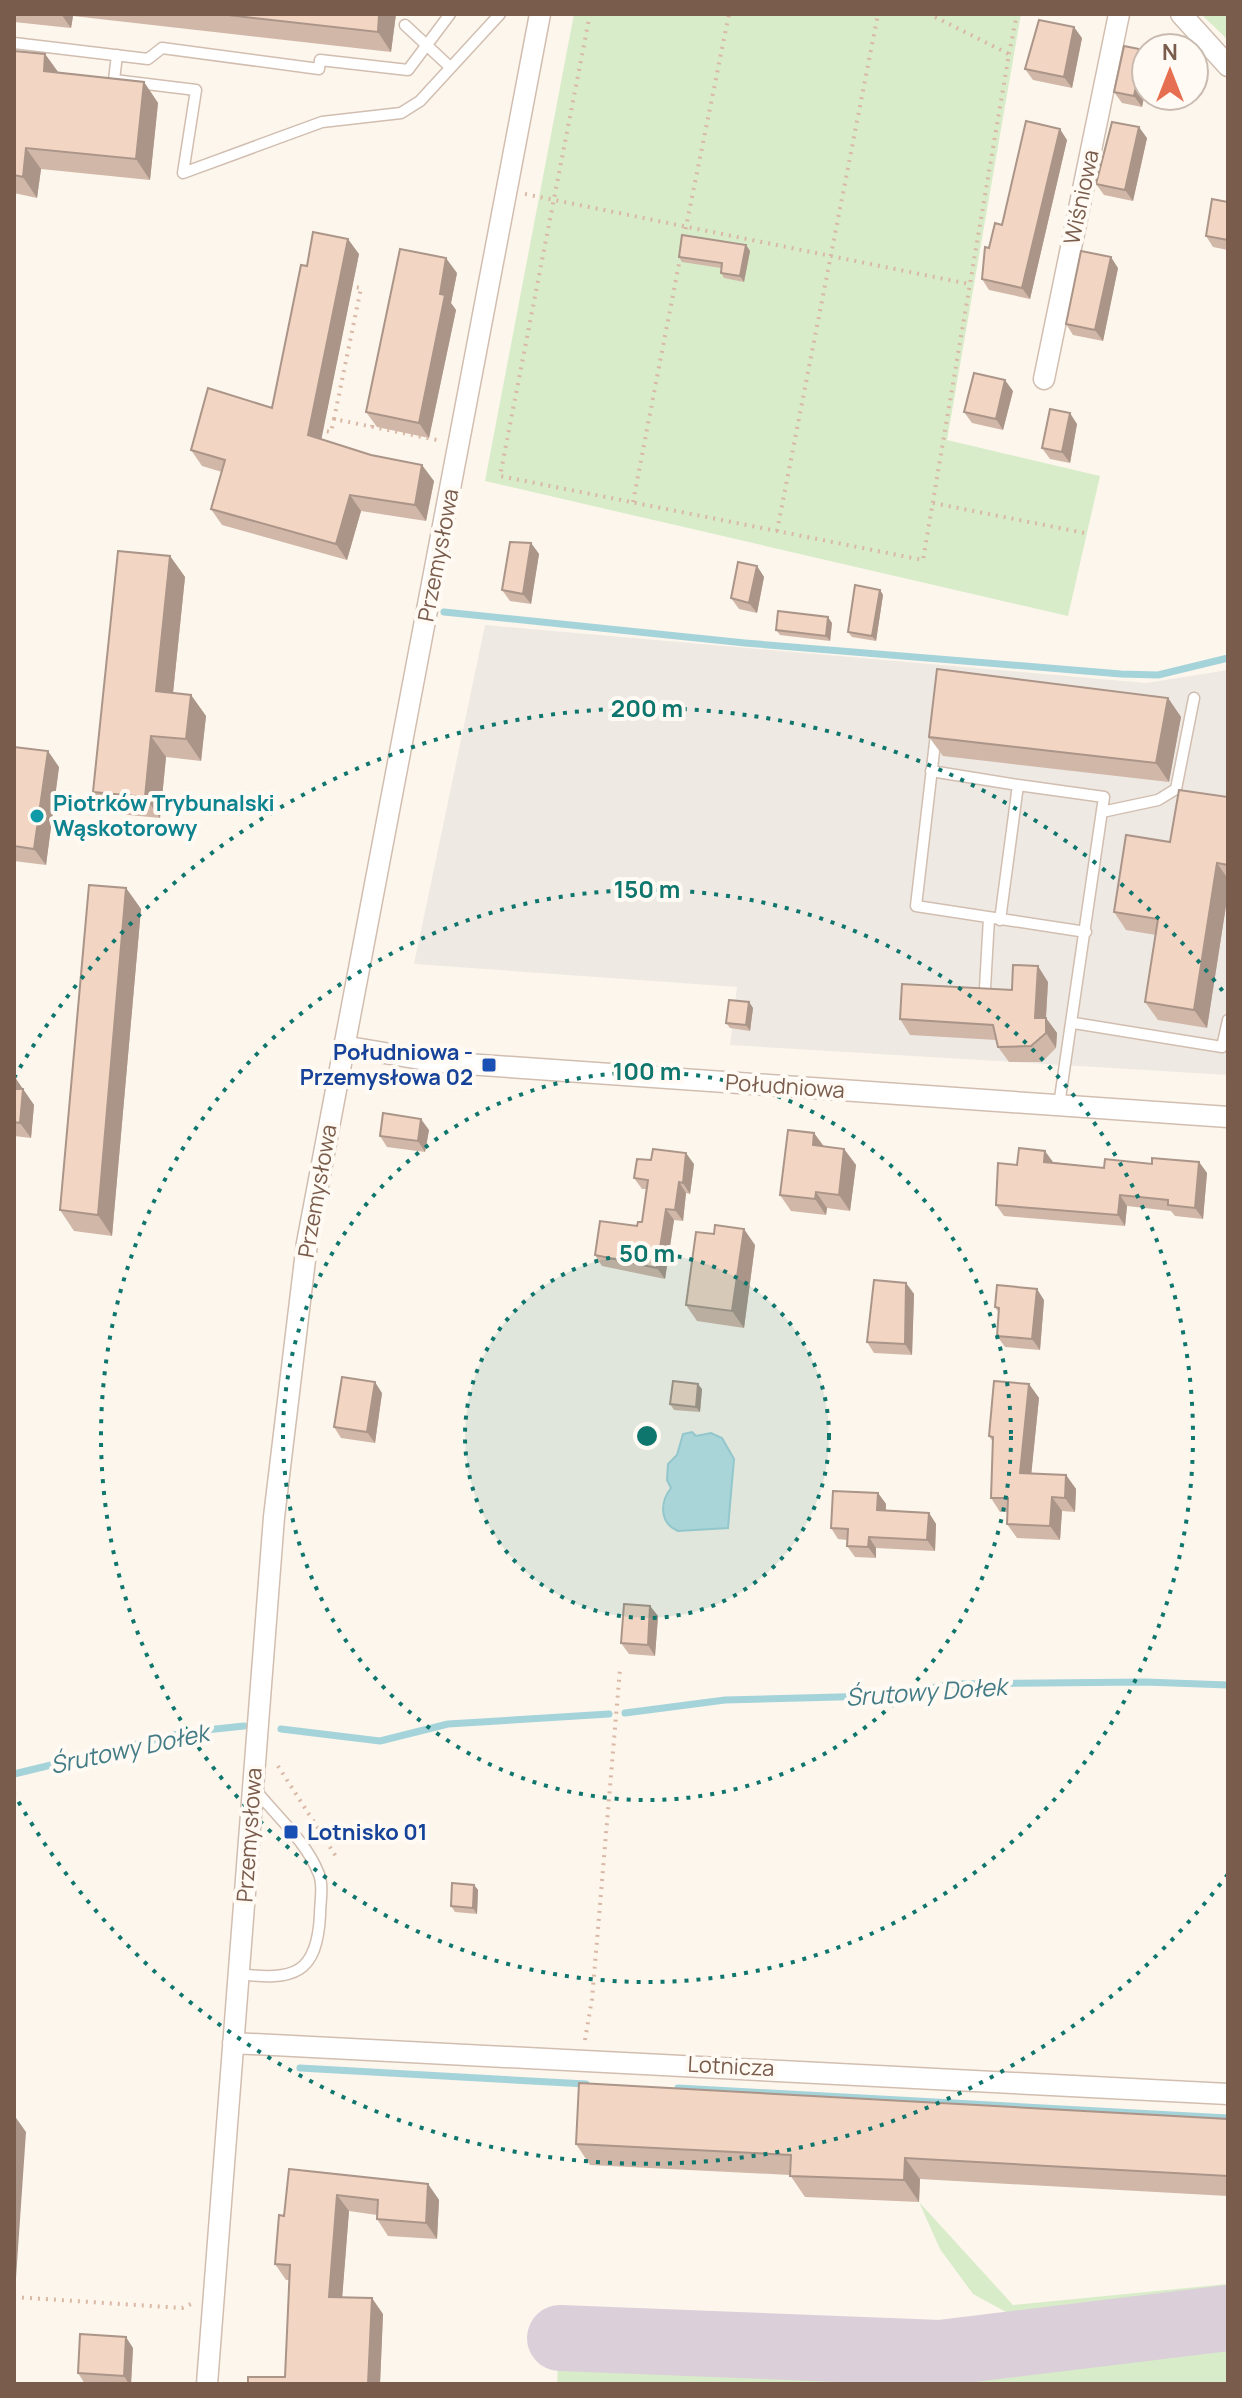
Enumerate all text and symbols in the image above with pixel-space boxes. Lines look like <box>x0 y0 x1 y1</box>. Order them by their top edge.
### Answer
north arrow <box>1130 32 1210 112</box>
text: N <box>1162 37 1178 67</box>
street label: Wiśniowa <box>1056 147 1106 247</box>
street label: Przemysłowa <box>410 486 466 624</box>
text: 200 m <box>611 691 683 724</box>
place label: Piotrków Trybunalski Wąskotorowy <box>53 788 275 843</box>
marker: Piotrków Trybunalski Wąskotorowy <box>28 807 46 825</box>
text: 150 m <box>614 872 680 905</box>
place label: Południowa - Przemysłowa 02 <box>300 1037 473 1092</box>
text: 100 m <box>613 1054 681 1087</box>
marker: Południowa - Przemysłowa 02 <box>480 1056 498 1074</box>
street label: Południowa <box>724 1067 846 1105</box>
street label: Przemysłowa <box>291 1122 343 1260</box>
text: 50 m <box>619 1236 675 1269</box>
centre of rings <box>633 1422 661 1450</box>
water label: Śrutowy Dołek <box>844 1669 1011 1713</box>
water label: Śrutowy Dołek <box>47 1714 214 1781</box>
street label: Przemysłowa <box>229 1767 269 1903</box>
place label: Lotnisko 01 <box>307 1817 427 1847</box>
marker: Lotnisko 01 <box>282 1823 300 1841</box>
street label: Lotnicza <box>687 2049 775 2083</box>

